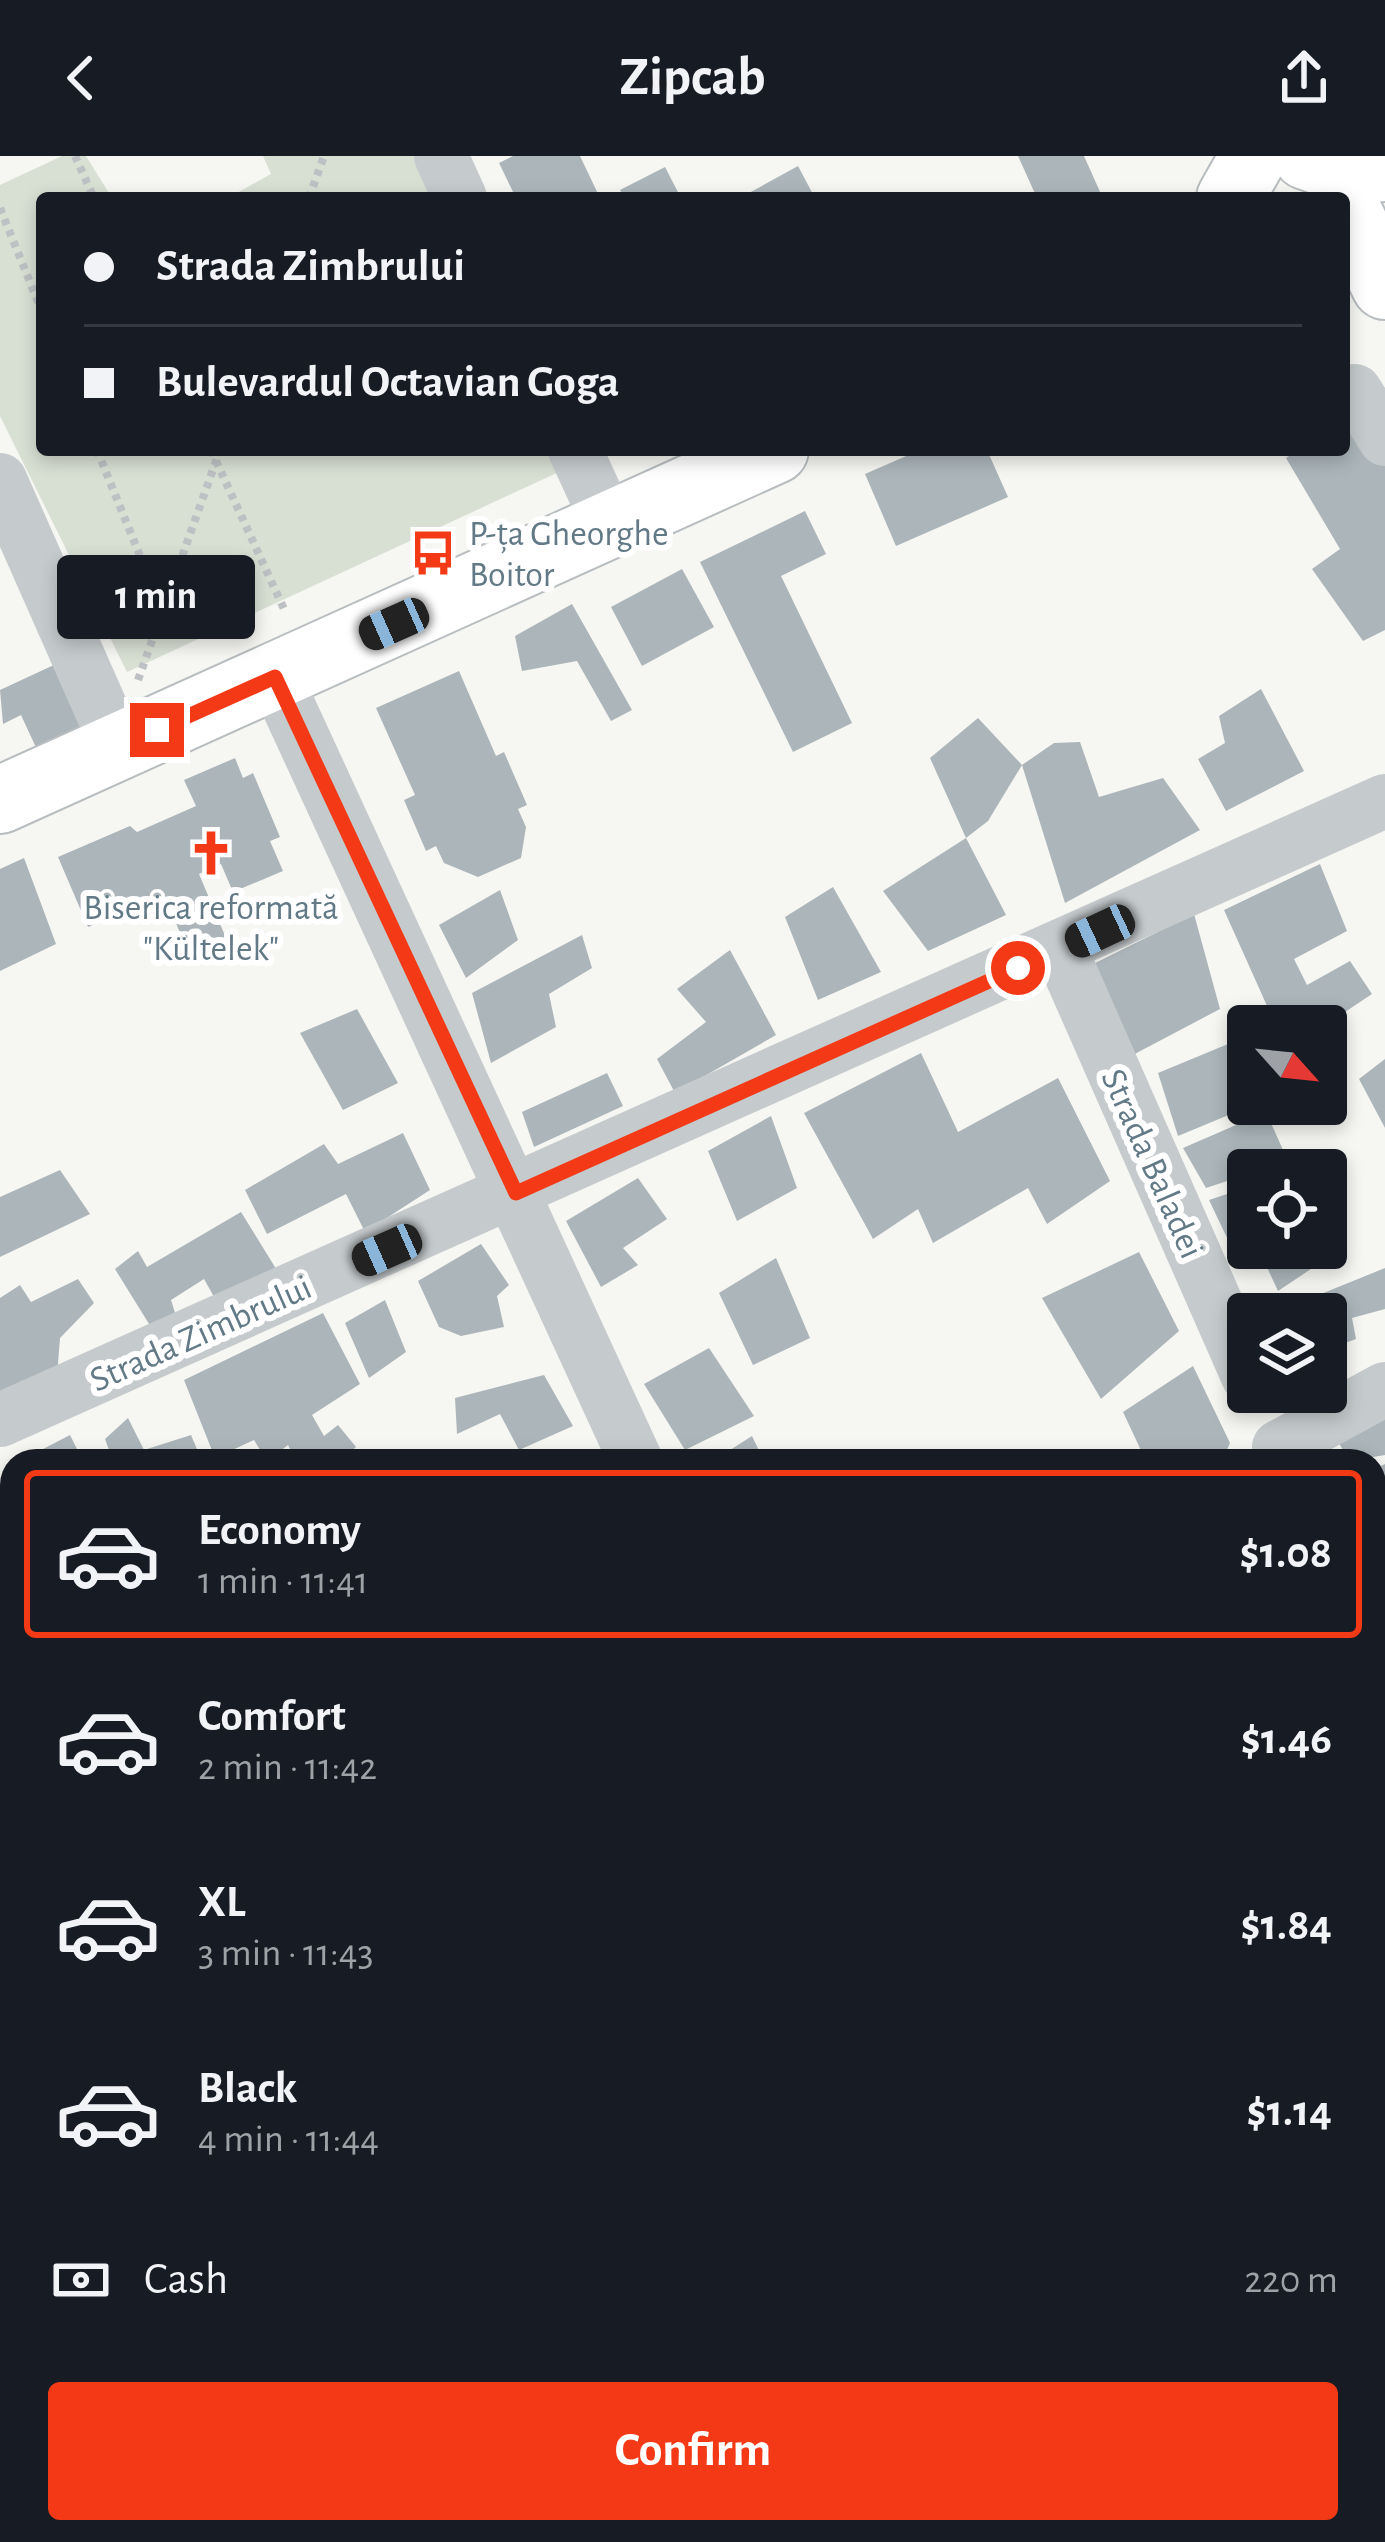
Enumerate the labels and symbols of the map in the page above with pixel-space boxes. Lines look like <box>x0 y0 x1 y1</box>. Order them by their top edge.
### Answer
place label: P-ța Gheorghe Boitor <box>469 516 669 593</box>
bus stop icon: P-ța Gheorghe Boitor <box>408 528 458 578</box>
callout: 1 min <box>58 556 256 640</box>
car <box>354 593 434 655</box>
route end <box>130 703 184 757</box>
church icon: Biserica reformată "Kültelek" <box>186 828 236 878</box>
place label: Biserica reformată "Kültelek" <box>83 890 339 967</box>
car <box>1060 899 1140 963</box>
route start <box>991 941 1045 995</box>
north arrow <box>1227 1005 1347 1125</box>
street label: Strada Baladei <box>1094 1064 1210 1264</box>
car <box>347 1219 427 1281</box>
street label: Strada Zimbrului <box>85 1269 317 1399</box>

